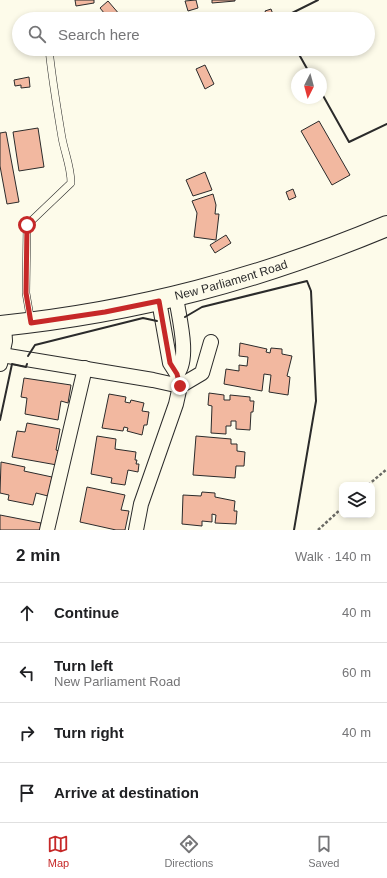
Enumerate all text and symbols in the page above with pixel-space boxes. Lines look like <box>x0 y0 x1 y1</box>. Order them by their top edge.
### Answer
search box <box>12 12 375 56</box>
icon: search <box>26 23 48 45</box>
text: Search here <box>58 26 140 43</box>
north arrow <box>291 68 327 104</box>
route start <box>18 216 36 234</box>
street label: New Parliament Road <box>173 257 289 303</box>
route end <box>171 377 189 395</box>
map controls <box>339 482 375 518</box>
button: layers <box>339 482 375 518</box>
text: 2 min <box>16 546 60 565</box>
text: Walk · 140 m <box>295 549 371 564</box>
icon: ahead <box>16 602 38 624</box>
text: Continue <box>54 604 119 621</box>
text: 40 m <box>342 605 371 620</box>
text: Turn left <box>54 657 113 674</box>
icon: left <box>16 662 38 684</box>
text: 60 m <box>342 665 371 680</box>
text: New Parliament Road <box>54 674 180 689</box>
icon: right <box>16 722 38 744</box>
text: Turn right <box>54 724 124 741</box>
text: 40 m <box>342 725 371 740</box>
icon: arrive <box>16 782 38 804</box>
text: Arrive at destination <box>54 784 199 801</box>
tab: Map <box>47 833 69 869</box>
tab: Directions <box>164 833 213 869</box>
tab: Saved <box>308 833 339 869</box>

